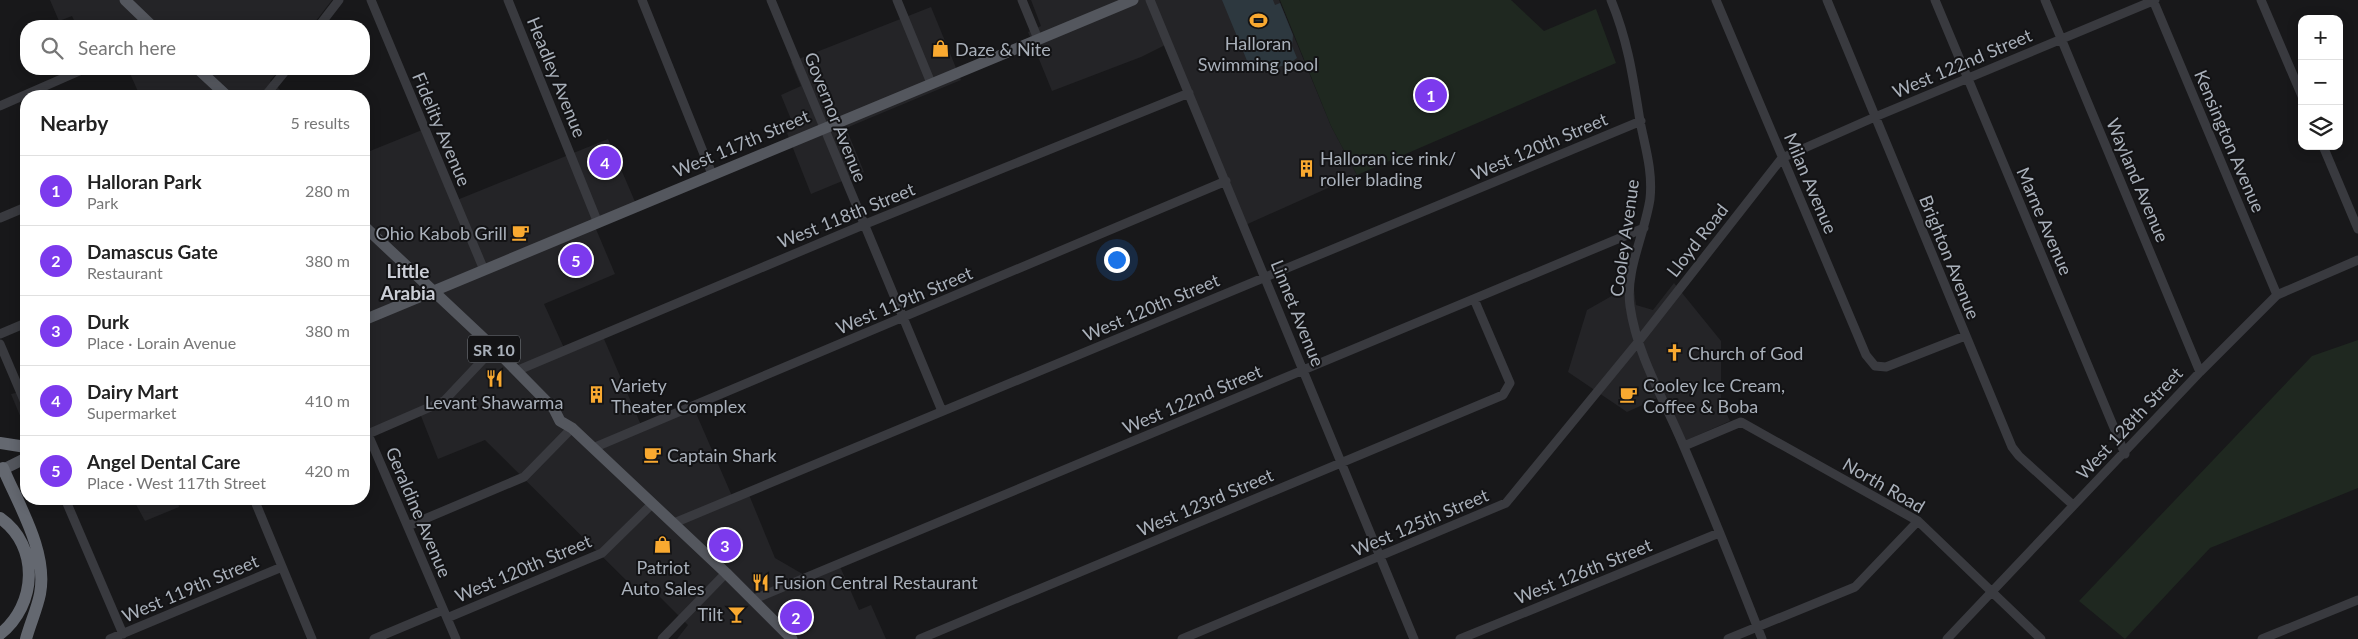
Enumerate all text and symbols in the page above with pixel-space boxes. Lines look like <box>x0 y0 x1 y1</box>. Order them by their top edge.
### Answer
sports icon: Halloran Swimming pool <box>1248 10 1268 30</box>
street label: Headley Avenue <box>523 14 591 140</box>
map controls <box>2298 15 2343 150</box>
button: + <box>2298 15 2343 60</box>
search box <box>20 20 370 75</box>
street label: West 122nd Street <box>1889 23 2036 102</box>
place label: Halloran Swimming pool <box>1198 32 1318 75</box>
icon: search <box>38 34 66 62</box>
text: Search here <box>78 36 176 59</box>
place label: Daze & Nite <box>955 38 1051 60</box>
shop icon: Daze & Nite <box>931 39 951 59</box>
street label: Governor Avenue <box>800 49 872 185</box>
button: − <box>2298 60 2343 105</box>
street label: Kensington Avenue <box>2190 66 2270 216</box>
street label: Fidelity Avenue <box>408 69 476 189</box>
pin: 1 <box>1415 76 1447 114</box>
street label: West 117th Street <box>670 104 813 182</box>
button: layers <box>2298 105 2343 150</box>
street label: West 120th Street <box>1468 107 1611 185</box>
text: Nearby <box>40 110 108 135</box>
text: 5 results <box>290 113 350 132</box>
street label: Wayland Avenue <box>2102 115 2174 245</box>
street label: Milan Avenue <box>1780 129 1842 237</box>
pin: 4 <box>589 143 621 181</box>
place label: Halloran ice rink/ roller blading <box>1320 147 1456 190</box>
building icon: Halloran ice rink/ roller blading <box>1296 158 1316 178</box>
street label: Marne Avenue <box>2012 164 2078 278</box>
text: Halloran Park <box>87 170 202 193</box>
street label: West 118th Street <box>774 177 918 253</box>
street label: Cooley Avenue <box>1605 178 1643 298</box>
text: 1 <box>51 181 61 200</box>
text: 280 m <box>305 181 350 200</box>
street label: Brighton Avenue <box>1915 192 1985 322</box>
text: Park <box>87 193 118 212</box>
street label: Lloyd Road <box>1662 199 1732 281</box>
place label: Ohio Kabob Grill <box>375 222 507 244</box>
cafe icon: Ohio Kabob Grill <box>511 223 531 243</box>
text: Damascus Gate <box>87 240 218 263</box>
pin: 5 <box>560 241 592 279</box>
your location <box>1104 247 1130 273</box>
text: 2 <box>51 251 61 270</box>
text: 380 m <box>305 251 350 270</box>
street label: Linnet Avenue <box>1267 256 1329 370</box>
district label: Little Arabia <box>379 259 436 304</box>
street label: West 119th Street <box>833 261 976 339</box>
text: Restaurant <box>87 263 163 282</box>
street label: West 120th Street <box>1080 268 1223 346</box>
text: Durk <box>87 310 129 333</box>
text: 3 <box>51 321 61 340</box>
text: 380 m <box>305 321 350 340</box>
text: Place · Lorain Avenue <box>87 333 236 352</box>
road number: SR 10 <box>468 336 520 362</box>
place label: Church of God <box>1688 342 1803 364</box>
church icon: Church of God <box>1664 343 1684 363</box>
street label: West 122nd Street <box>1119 359 1266 438</box>
street label: West 128th Street <box>2071 362 2187 484</box>
restaurant icon: Levant Shawarma <box>484 369 504 389</box>
place label: Variety Theater Complex <box>611 374 746 417</box>
place label: Cooley Ice Cream, Coffee & Boba <box>1643 374 1785 417</box>
text: Dairy Mart <box>87 380 178 403</box>
building icon: Variety Theater Complex <box>587 385 607 405</box>
cafe icon: Cooley Ice Cream, Coffee & Boba <box>1619 385 1639 405</box>
text: 4 <box>51 391 61 410</box>
text: 410 m <box>305 391 350 410</box>
place label: Levant Shawarma <box>425 391 563 413</box>
text: Supermarket <box>87 403 176 422</box>
street label: Geraldine Avenue <box>382 443 456 581</box>
place label: Captain Shark <box>667 444 777 466</box>
cafe icon: Captain Shark <box>643 445 663 465</box>
text: Angel Dental Care <box>87 450 241 473</box>
street label: North Road <box>1839 453 1929 517</box>
text: 5 <box>51 461 61 480</box>
text: 420 m <box>305 461 350 480</box>
street label: West 123rd Street <box>1134 463 1277 541</box>
text: Place · West 117th Street <box>87 473 266 492</box>
street label: West 125th Street <box>1349 483 1492 561</box>
pin: 3 <box>709 526 741 564</box>
street label: West 120th Street <box>452 529 595 607</box>
street label: West 126th Street <box>1511 533 1655 609</box>
shop icon: Patriot Auto Sales <box>653 534 673 554</box>
street label: West 119th Street <box>119 549 262 627</box>
place label: Patriot Auto Sales <box>621 556 705 599</box>
place label: Fusion Central Restaurant <box>774 571 978 593</box>
restaurant icon: Fusion Central Restaurant <box>750 572 770 592</box>
pin: 2 <box>780 598 812 636</box>
place label: Tilt <box>697 603 724 625</box>
bar icon: Tilt <box>727 604 747 624</box>

